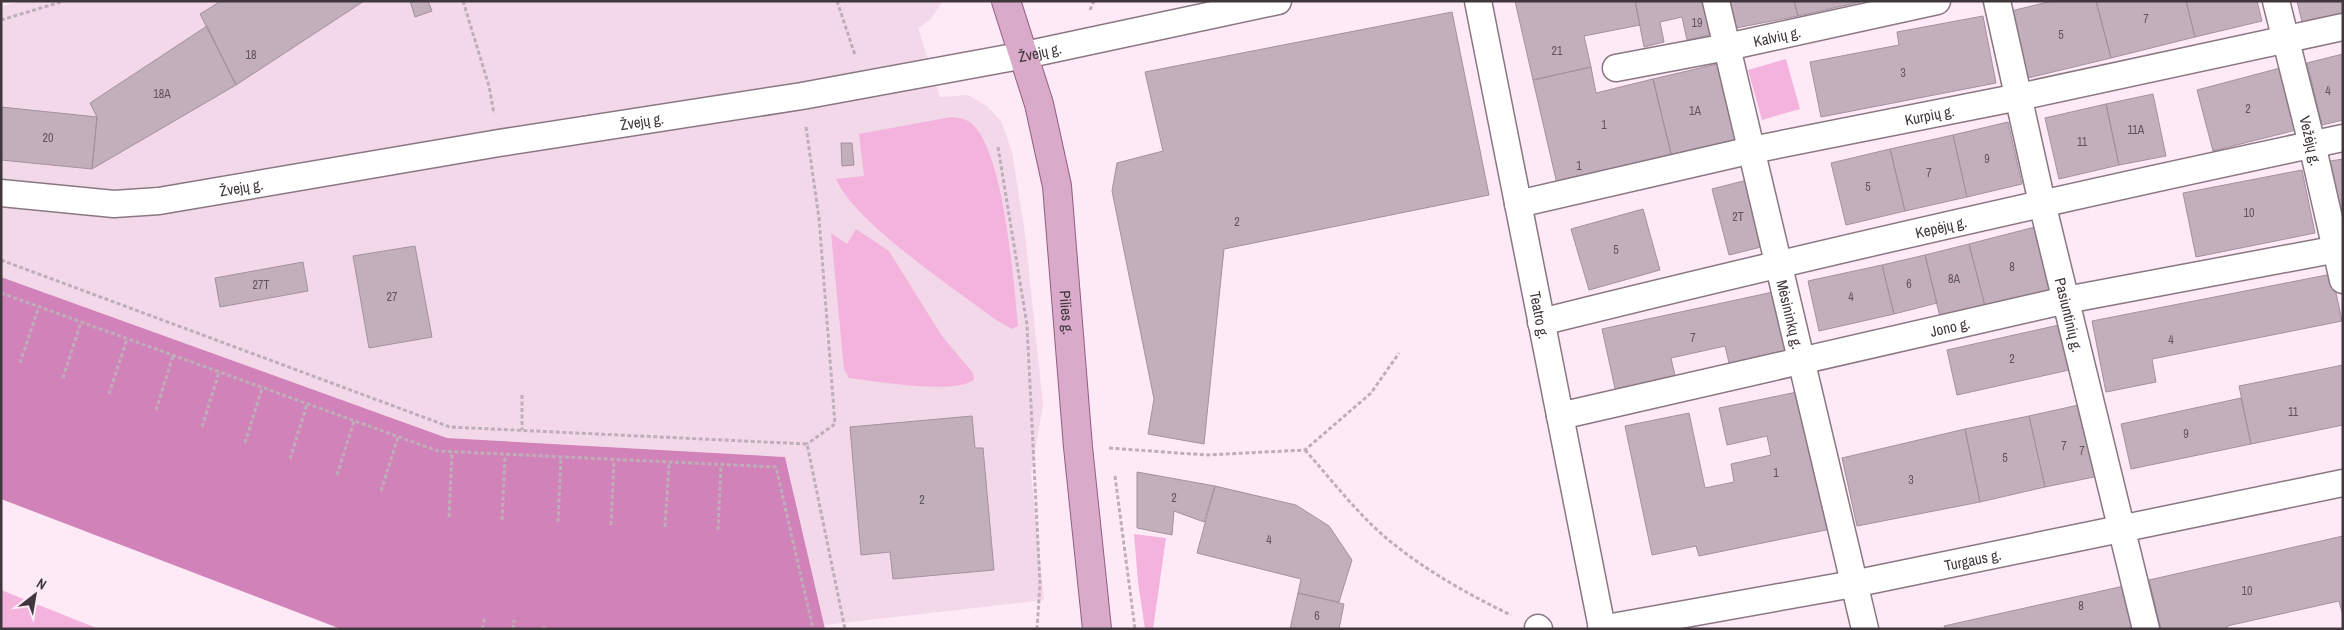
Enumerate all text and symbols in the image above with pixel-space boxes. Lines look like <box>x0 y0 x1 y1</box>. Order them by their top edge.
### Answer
house number: 7 <box>2143 11 2149 27</box>
house number: 19 <box>1692 15 1702 31</box>
street label: Kalvių g. <box>1751 21 1802 51</box>
house number: 5 <box>2058 27 2064 43</box>
street label: Žvejų g. <box>1016 37 1063 67</box>
house number: 21 <box>1552 43 1563 59</box>
house number: 18 <box>246 47 256 63</box>
house number: 3 <box>1900 65 1906 81</box>
house number: 4 <box>2325 83 2331 99</box>
house number: 18A <box>153 86 171 102</box>
street label: Kurpių g. <box>1903 100 1956 130</box>
house number: 2 <box>2245 101 2251 117</box>
house number: 1A <box>1689 103 1701 119</box>
street label: Žvejų g. <box>619 107 665 135</box>
street label: Vežėjų g. <box>2295 114 2327 168</box>
house number: 1 <box>1601 117 1607 133</box>
house number: 11A <box>2128 122 2145 138</box>
house number: 20 <box>43 130 53 146</box>
house number: 11 <box>2077 134 2088 150</box>
house number: 9 <box>1984 151 1990 167</box>
house number: 1 <box>1576 158 1582 174</box>
house number: 7 <box>1926 165 1932 181</box>
street label: Žvejų g. <box>218 173 265 201</box>
house number: 5 <box>1865 179 1871 195</box>
house number: 10 <box>2244 205 2254 221</box>
house number: 2T <box>1732 209 1744 225</box>
street label: Kepėjų g. <box>1913 211 1968 243</box>
house number: 2 <box>1234 214 1240 230</box>
house number: 5 <box>1613 242 1619 258</box>
house number: 8 <box>2009 259 2015 275</box>
house number: 8A <box>1948 271 1960 287</box>
street label: Pasiuntinių g. <box>2050 275 2088 354</box>
house number: 6 <box>1906 276 1912 292</box>
house number: 27T <box>253 277 269 293</box>
street label: Mėsininkų g. <box>1772 278 1809 351</box>
house number: 27 <box>387 289 398 305</box>
street label: Pilies g. <box>1055 289 1079 335</box>
street label: Teatro g. <box>1525 289 1555 340</box>
house number: 4 <box>1848 289 1854 305</box>
street label: Jono g. <box>1928 312 1972 341</box>
house number: 7 <box>1690 330 1696 346</box>
house number: 4 <box>2168 332 2174 348</box>
house number: 2 <box>2009 351 2015 367</box>
house number: 11 <box>2288 404 2299 420</box>
house number: 9 <box>2183 426 2189 442</box>
house number: 7 <box>2061 438 2067 454</box>
house number: 7 <box>2079 443 2085 459</box>
house number: 5 <box>2002 450 2008 466</box>
house number: 1 <box>1773 465 1779 481</box>
house number: 3 <box>1908 472 1914 488</box>
house number: 2 <box>1171 490 1177 506</box>
house number: 2 <box>919 492 925 508</box>
house number: 4 <box>1266 532 1272 548</box>
street label: Turgaus g. <box>1942 543 2003 575</box>
north arrow <box>10 570 60 620</box>
text: N <box>34 574 50 594</box>
house number: 10 <box>2242 583 2252 599</box>
house number: 8 <box>2078 598 2084 614</box>
house number: 6 <box>1314 608 1320 624</box>

